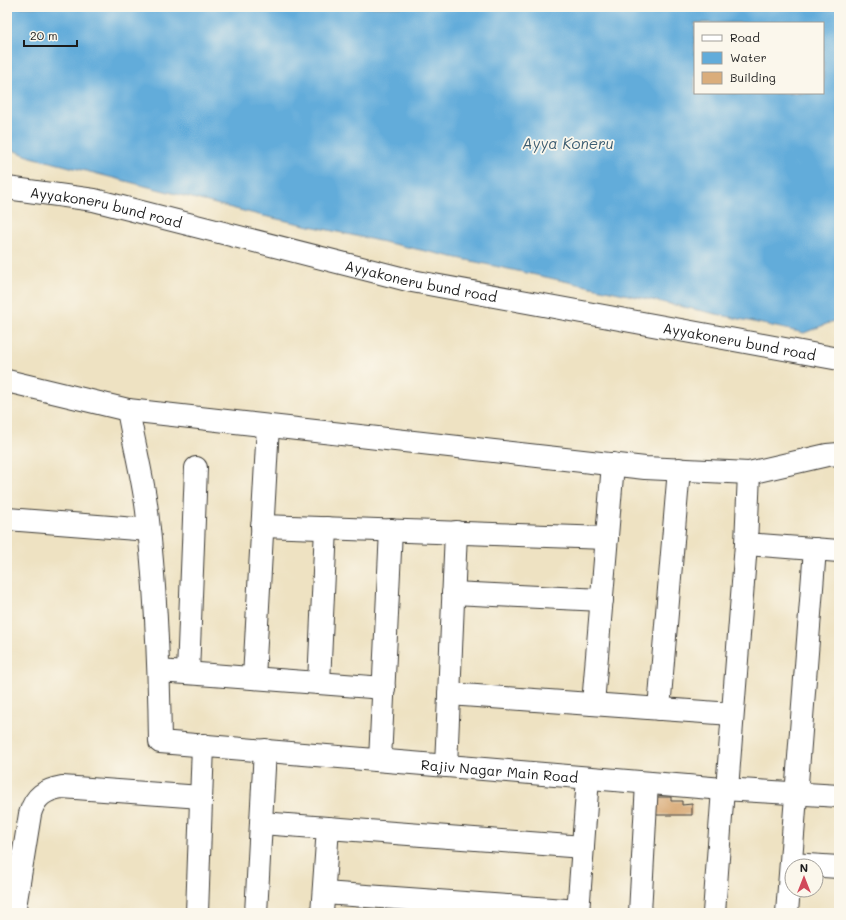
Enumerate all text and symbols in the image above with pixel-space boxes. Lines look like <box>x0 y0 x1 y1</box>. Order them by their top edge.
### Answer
scale bar <box>24 22 77 48</box>
legend <box>694 22 824 94</box>
text: 20 m <box>30 27 58 43</box>
text: Road <box>730 29 760 45</box>
text: Water <box>730 49 767 65</box>
text: Building <box>730 69 776 85</box>
water label: Ayya Koneru <box>522 133 614 153</box>
street label: Ayyakoneru bund road <box>29 182 184 232</box>
street label: Ayyakoneru bund road <box>343 255 499 306</box>
street label: Ayyakoneru bund road <box>662 318 818 364</box>
street label: Rajiv Nagar Main Road <box>420 754 579 786</box>
north arrow <box>784 858 824 898</box>
text: N <box>800 860 808 875</box>

